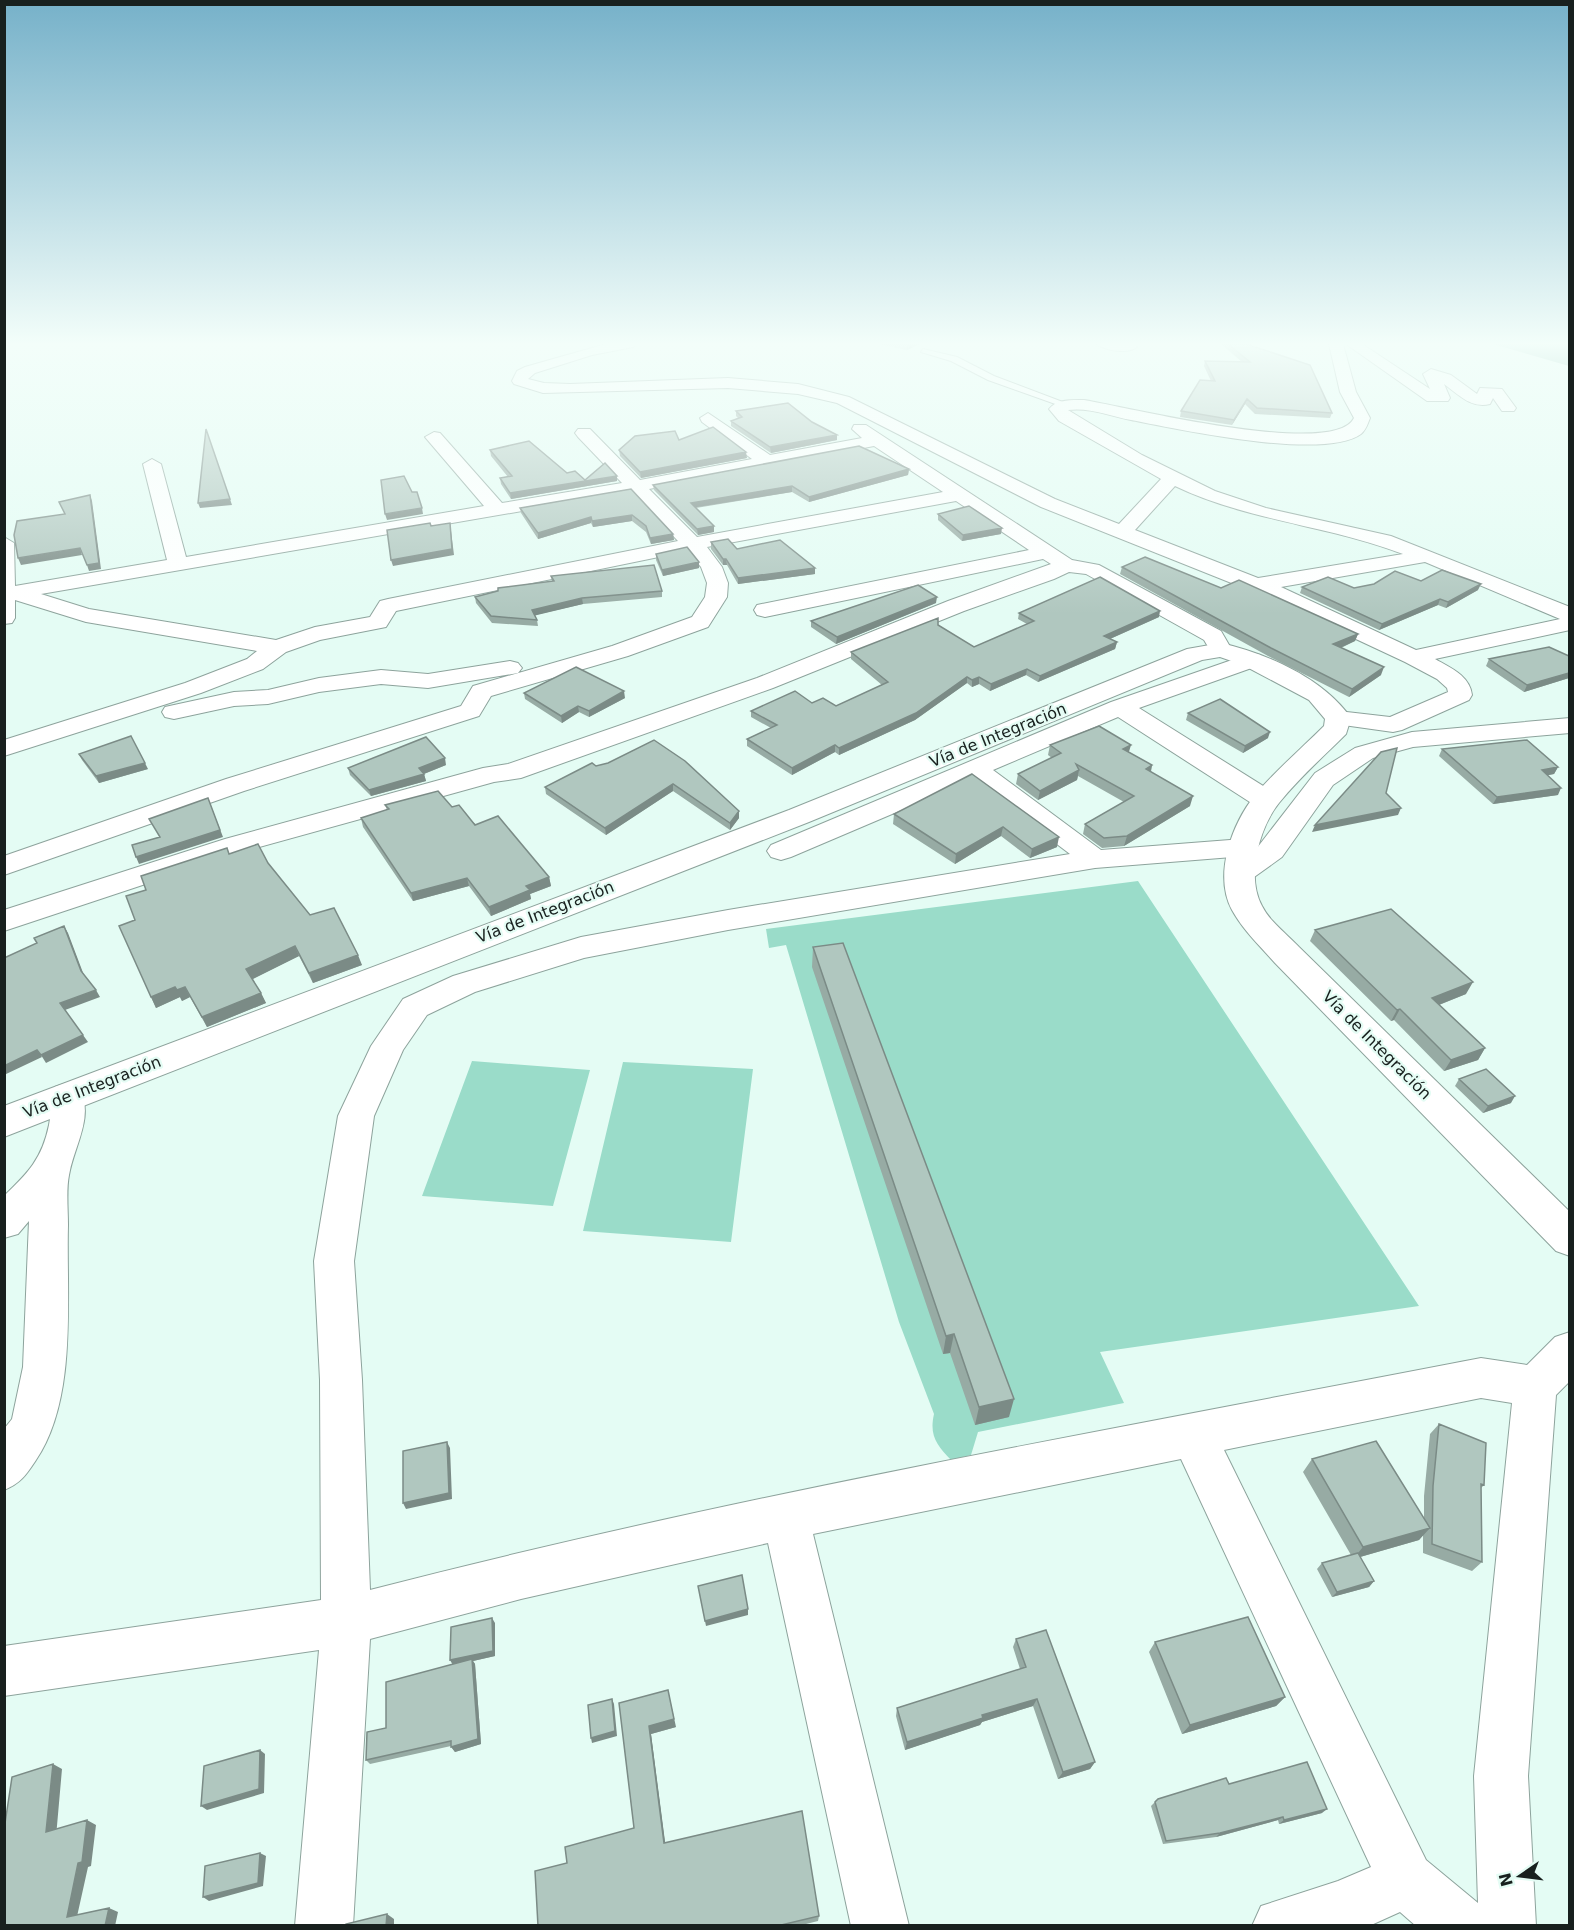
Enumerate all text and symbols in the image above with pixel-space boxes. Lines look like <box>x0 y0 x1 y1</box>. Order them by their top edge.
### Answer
street label: Vía de Integración <box>927 699 1069 771</box>
street label: Vía de Integración <box>473 877 617 947</box>
street label: Vía de Integración <box>1319 987 1435 1103</box>
street label: Vía de Integración <box>20 1052 164 1122</box>
north arrow <box>1490 1846 1550 1906</box>
text: N <box>1495 1871 1517 1888</box>

